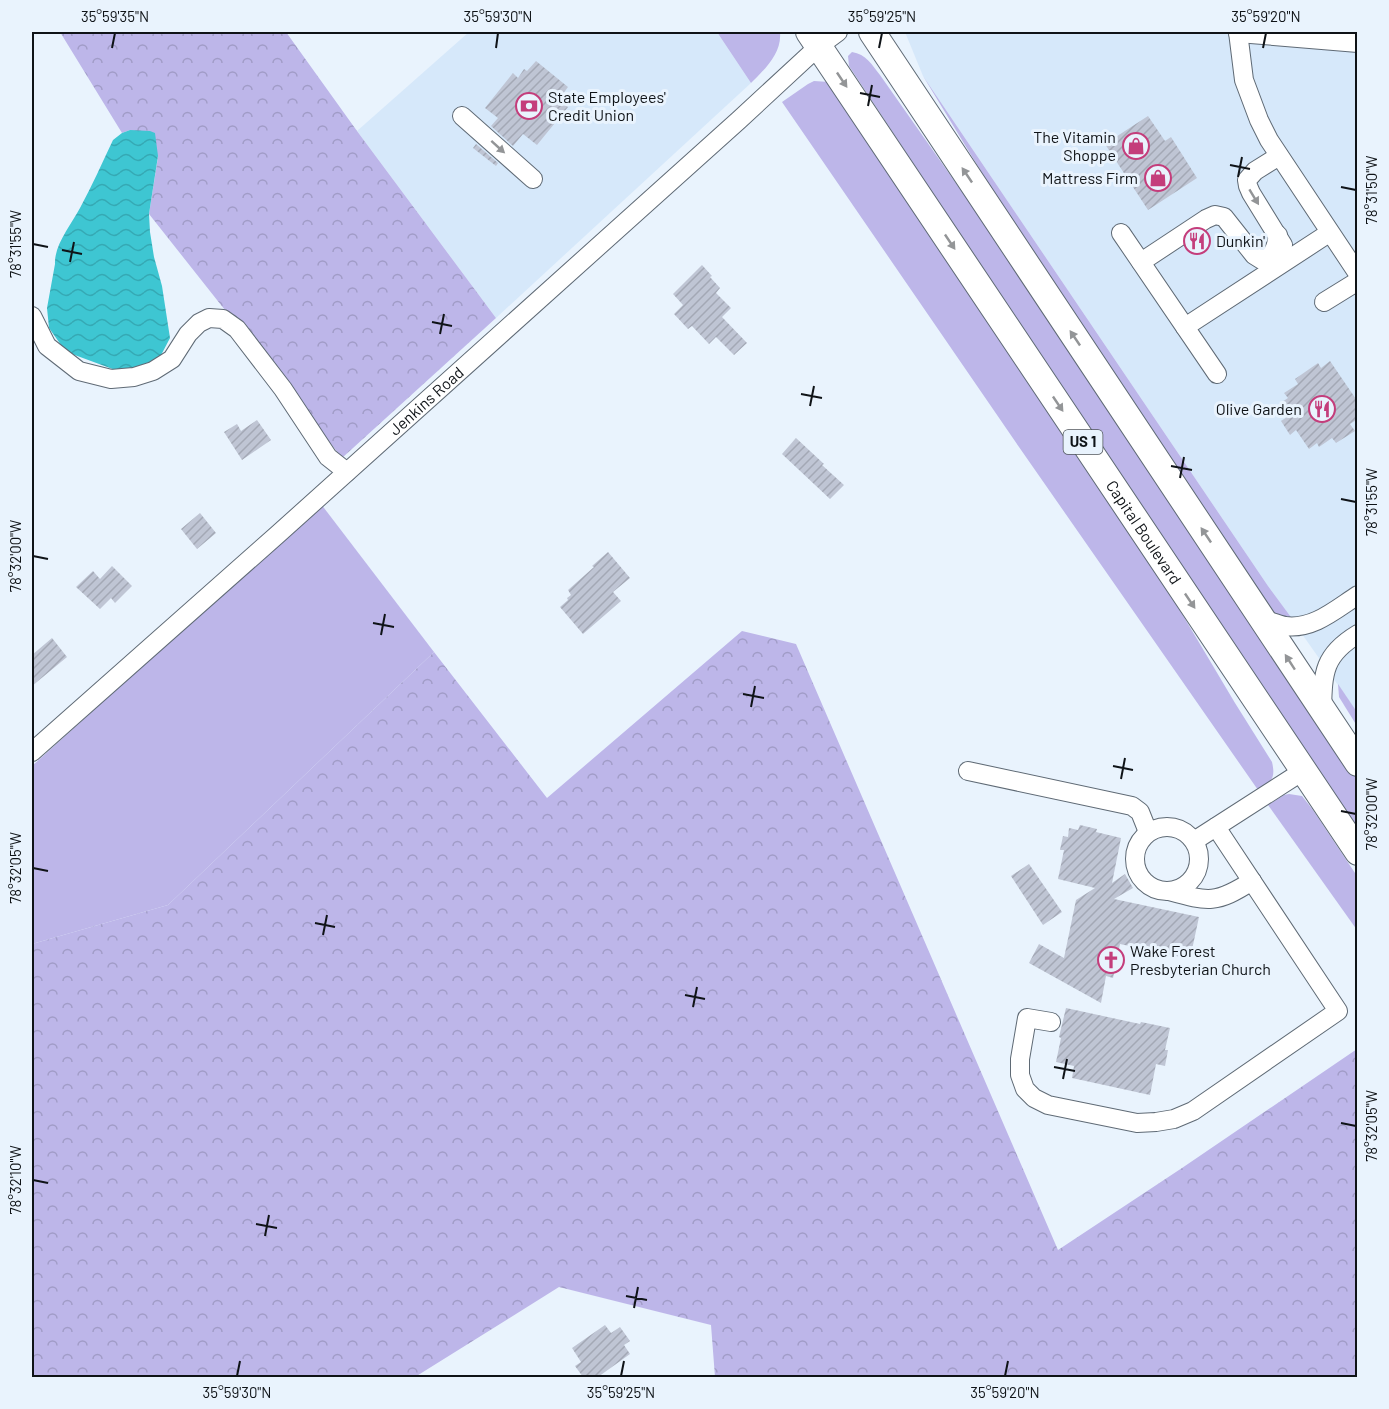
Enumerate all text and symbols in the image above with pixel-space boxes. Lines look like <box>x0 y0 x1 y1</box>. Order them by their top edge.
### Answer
text: 35°59'35"N <box>81 7 149 25</box>
text: 35°59'30"N <box>464 7 532 25</box>
text: 35°59'25"N <box>848 7 916 25</box>
text: 35°59'20"N <box>1231 7 1301 25</box>
one-way arrow <box>836 72 847 88</box>
place label: State Employees' Credit Union <box>548 87 666 124</box>
bank icon: State Employees' Credit Union <box>514 91 544 121</box>
place label: The Vitamin Shoppe <box>1033 127 1116 164</box>
shop icon: The Vitamin Shoppe <box>1121 131 1151 161</box>
one-way arrow <box>490 140 505 153</box>
text: 78°31'50"W <box>1362 156 1380 224</box>
shop icon: Mattress Firm <box>1143 163 1173 193</box>
one-way arrow <box>962 167 973 183</box>
place label: Mattress Firm <box>1042 168 1138 187</box>
one-way arrow <box>1248 189 1259 205</box>
text: 78°31'55"W <box>6 210 24 278</box>
restaurant icon: Dunkin' <box>1182 226 1212 256</box>
place label: Dunkin' <box>1216 231 1265 250</box>
one-way arrow <box>944 234 955 250</box>
one-way arrow <box>1069 330 1081 346</box>
street label: Jenkins Road <box>385 362 467 439</box>
restaurant icon: Olive Garden <box>1307 394 1337 424</box>
one-way arrow <box>1052 396 1064 412</box>
place label: Olive Garden <box>1216 399 1302 418</box>
road number: US 1 <box>1064 430 1102 454</box>
text: 78°31'55"W <box>1362 468 1380 536</box>
street label: Capital Boulevard <box>1103 476 1186 588</box>
text: 78°32'00"W <box>6 520 24 592</box>
one-way arrow <box>1201 527 1212 543</box>
one-way arrow <box>1184 593 1196 609</box>
one-way arrow <box>1285 654 1296 670</box>
text: 78°32'00"W <box>1362 778 1380 850</box>
text: 78°32'05"W <box>6 832 24 904</box>
place label: Wake Forest Presbyterian Church <box>1130 941 1271 978</box>
church icon: Wake Forest Presbyterian Church <box>1096 945 1126 975</box>
text: 78°32'05"W <box>1362 1090 1380 1162</box>
text: 78°32'10"W <box>6 1145 24 1215</box>
text: 35°59'30"N <box>203 1383 271 1401</box>
text: 35°59'25"N <box>587 1383 655 1401</box>
text: 35°59'20"N <box>970 1383 1040 1401</box>

